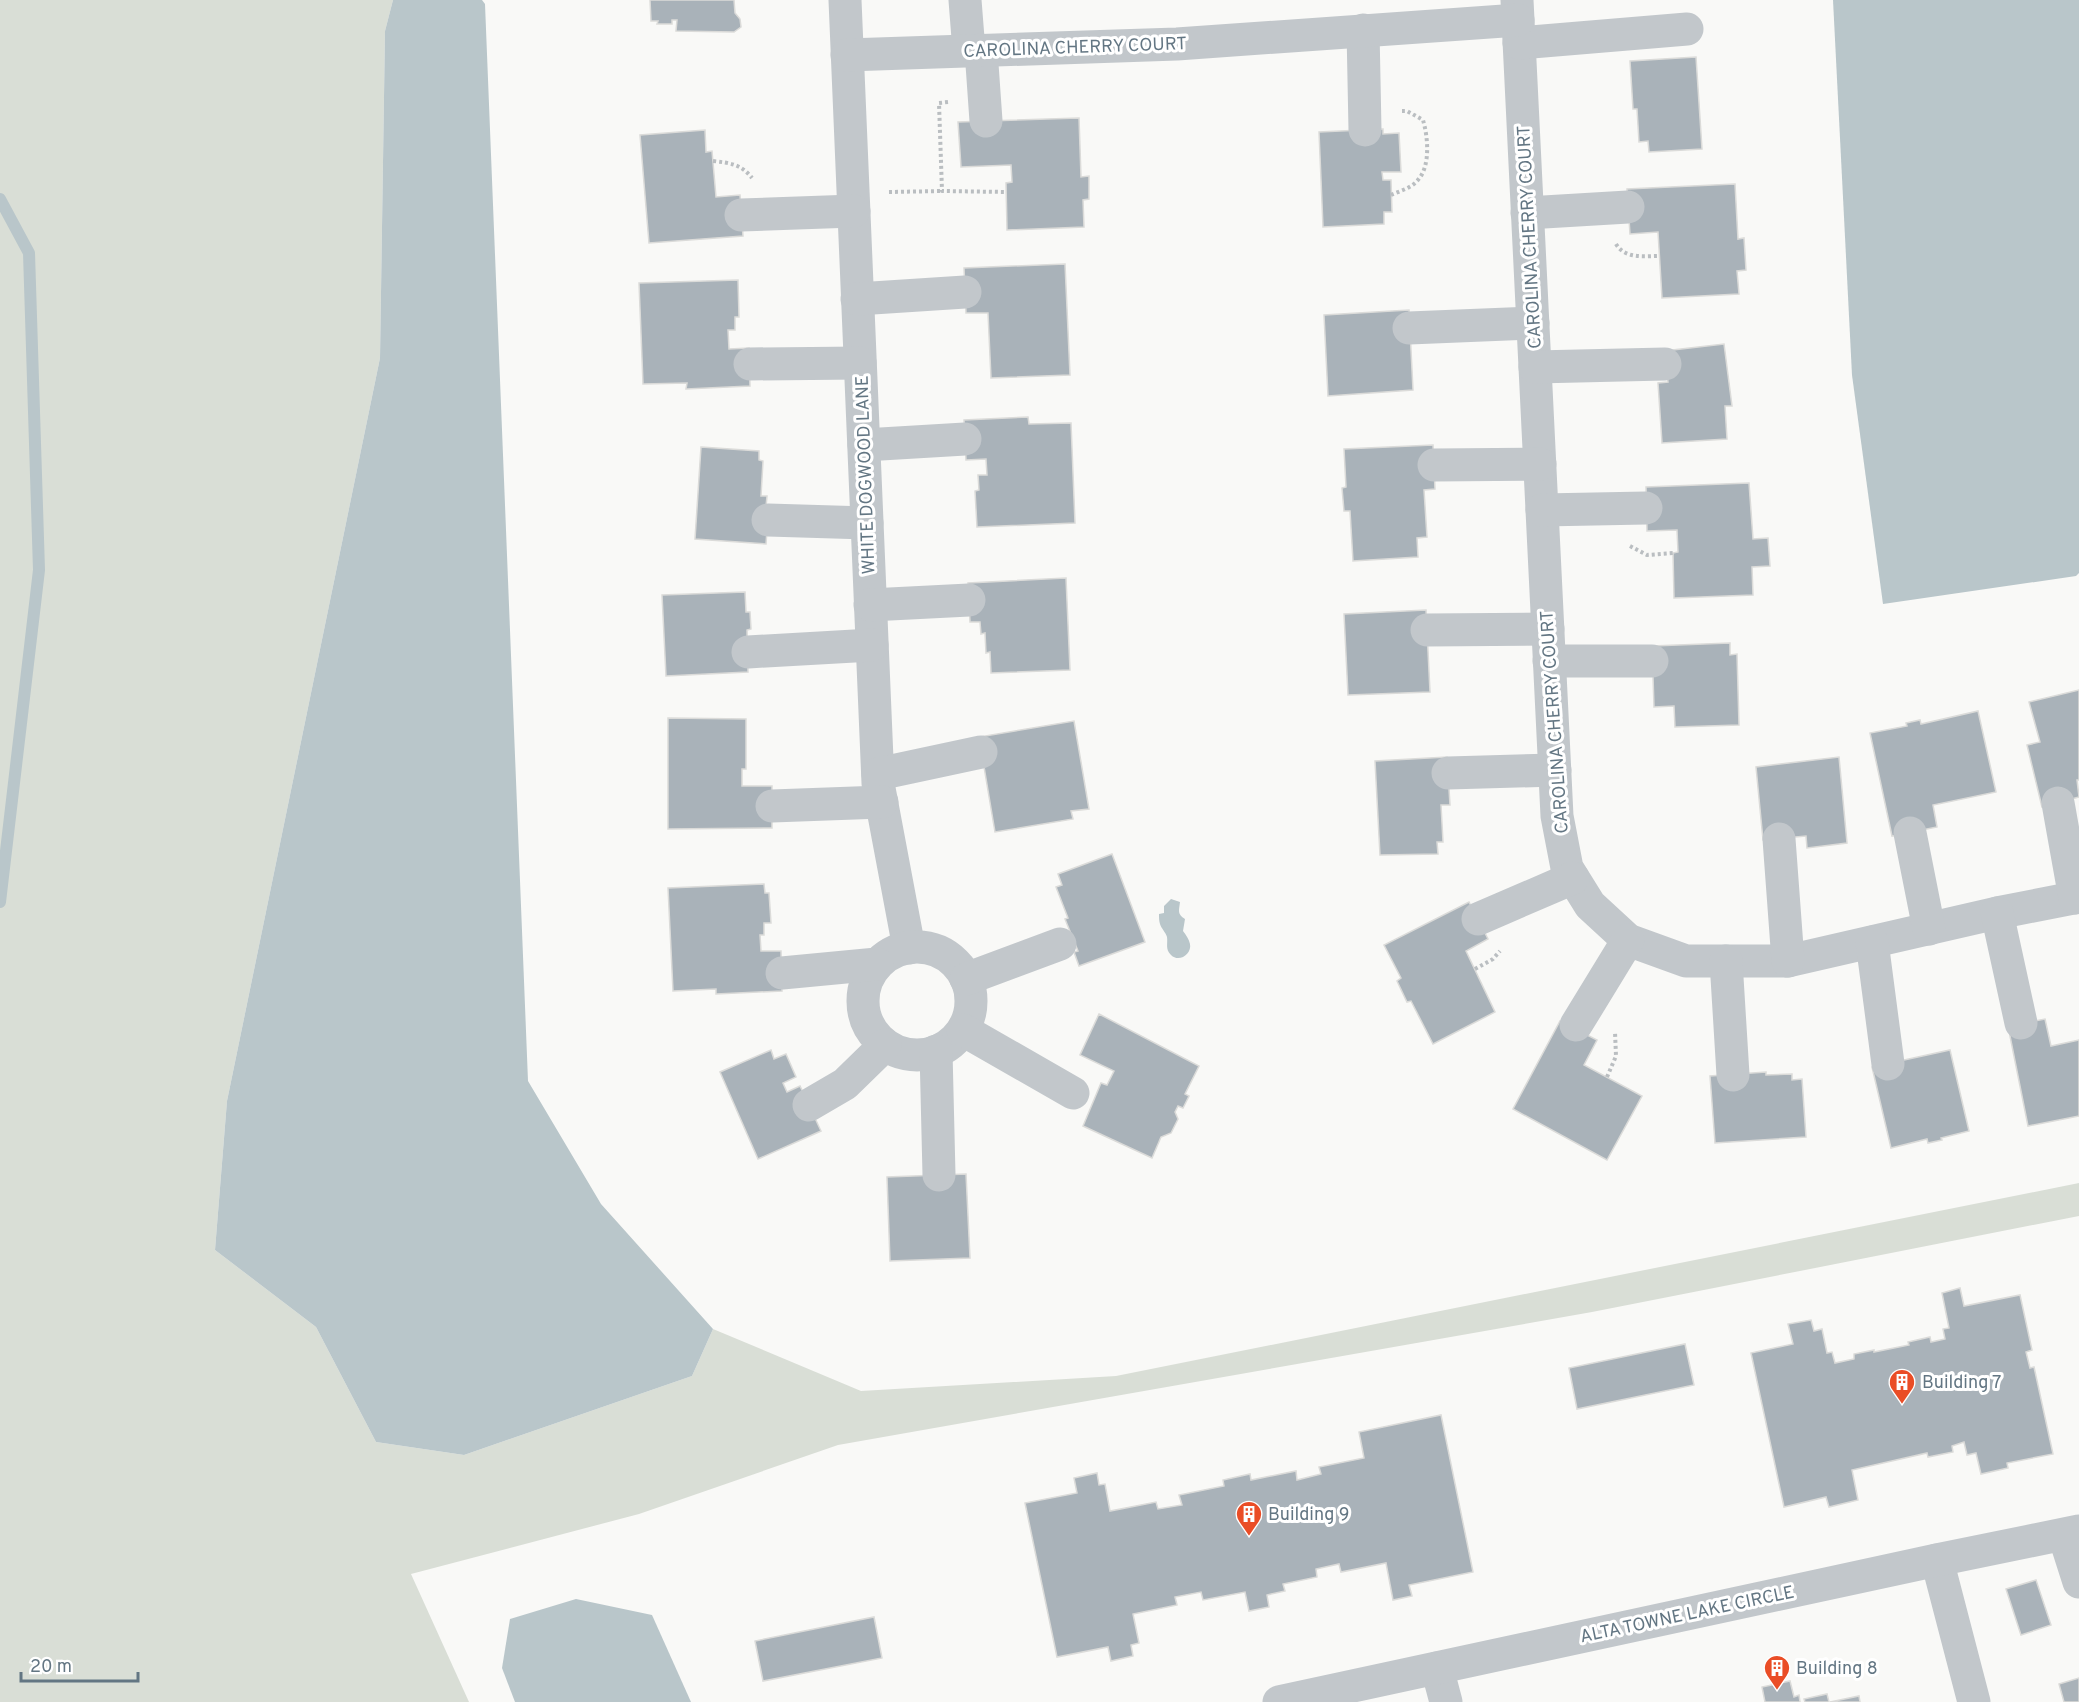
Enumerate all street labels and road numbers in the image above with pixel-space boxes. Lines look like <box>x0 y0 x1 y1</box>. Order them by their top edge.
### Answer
street label: CAROLINA CHERRY COURT <box>963 33 1187 64</box>
street label: CAROLINA CHERRY COURT <box>1513 125 1548 349</box>
street label: WHITE DOGWOOD LANE <box>852 375 881 575</box>
street label: CAROLINA CHERRY COURT <box>1536 609 1575 834</box>
street label: ALTA TOWNE LAKE CIRCLE <box>1578 1581 1797 1649</box>

